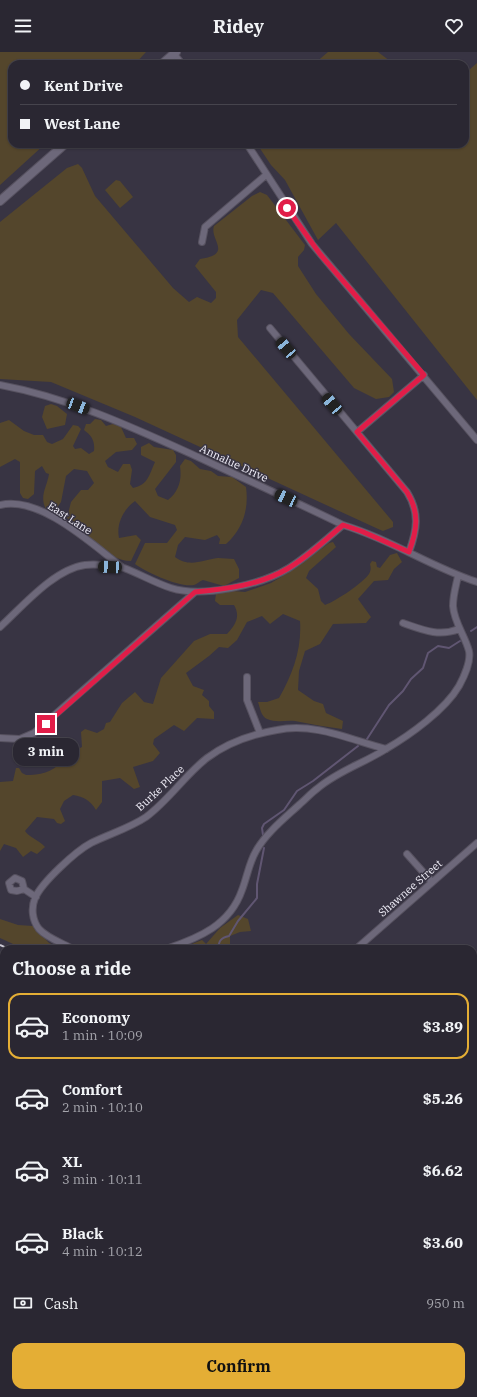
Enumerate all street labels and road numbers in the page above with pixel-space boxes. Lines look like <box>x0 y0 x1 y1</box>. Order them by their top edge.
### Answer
street label: Annalue Drive <box>198 441 271 485</box>
street label: East Lane <box>45 498 95 538</box>
street label: Burke Place <box>133 762 187 814</box>
street label: Shawnee Street <box>375 856 445 920</box>

